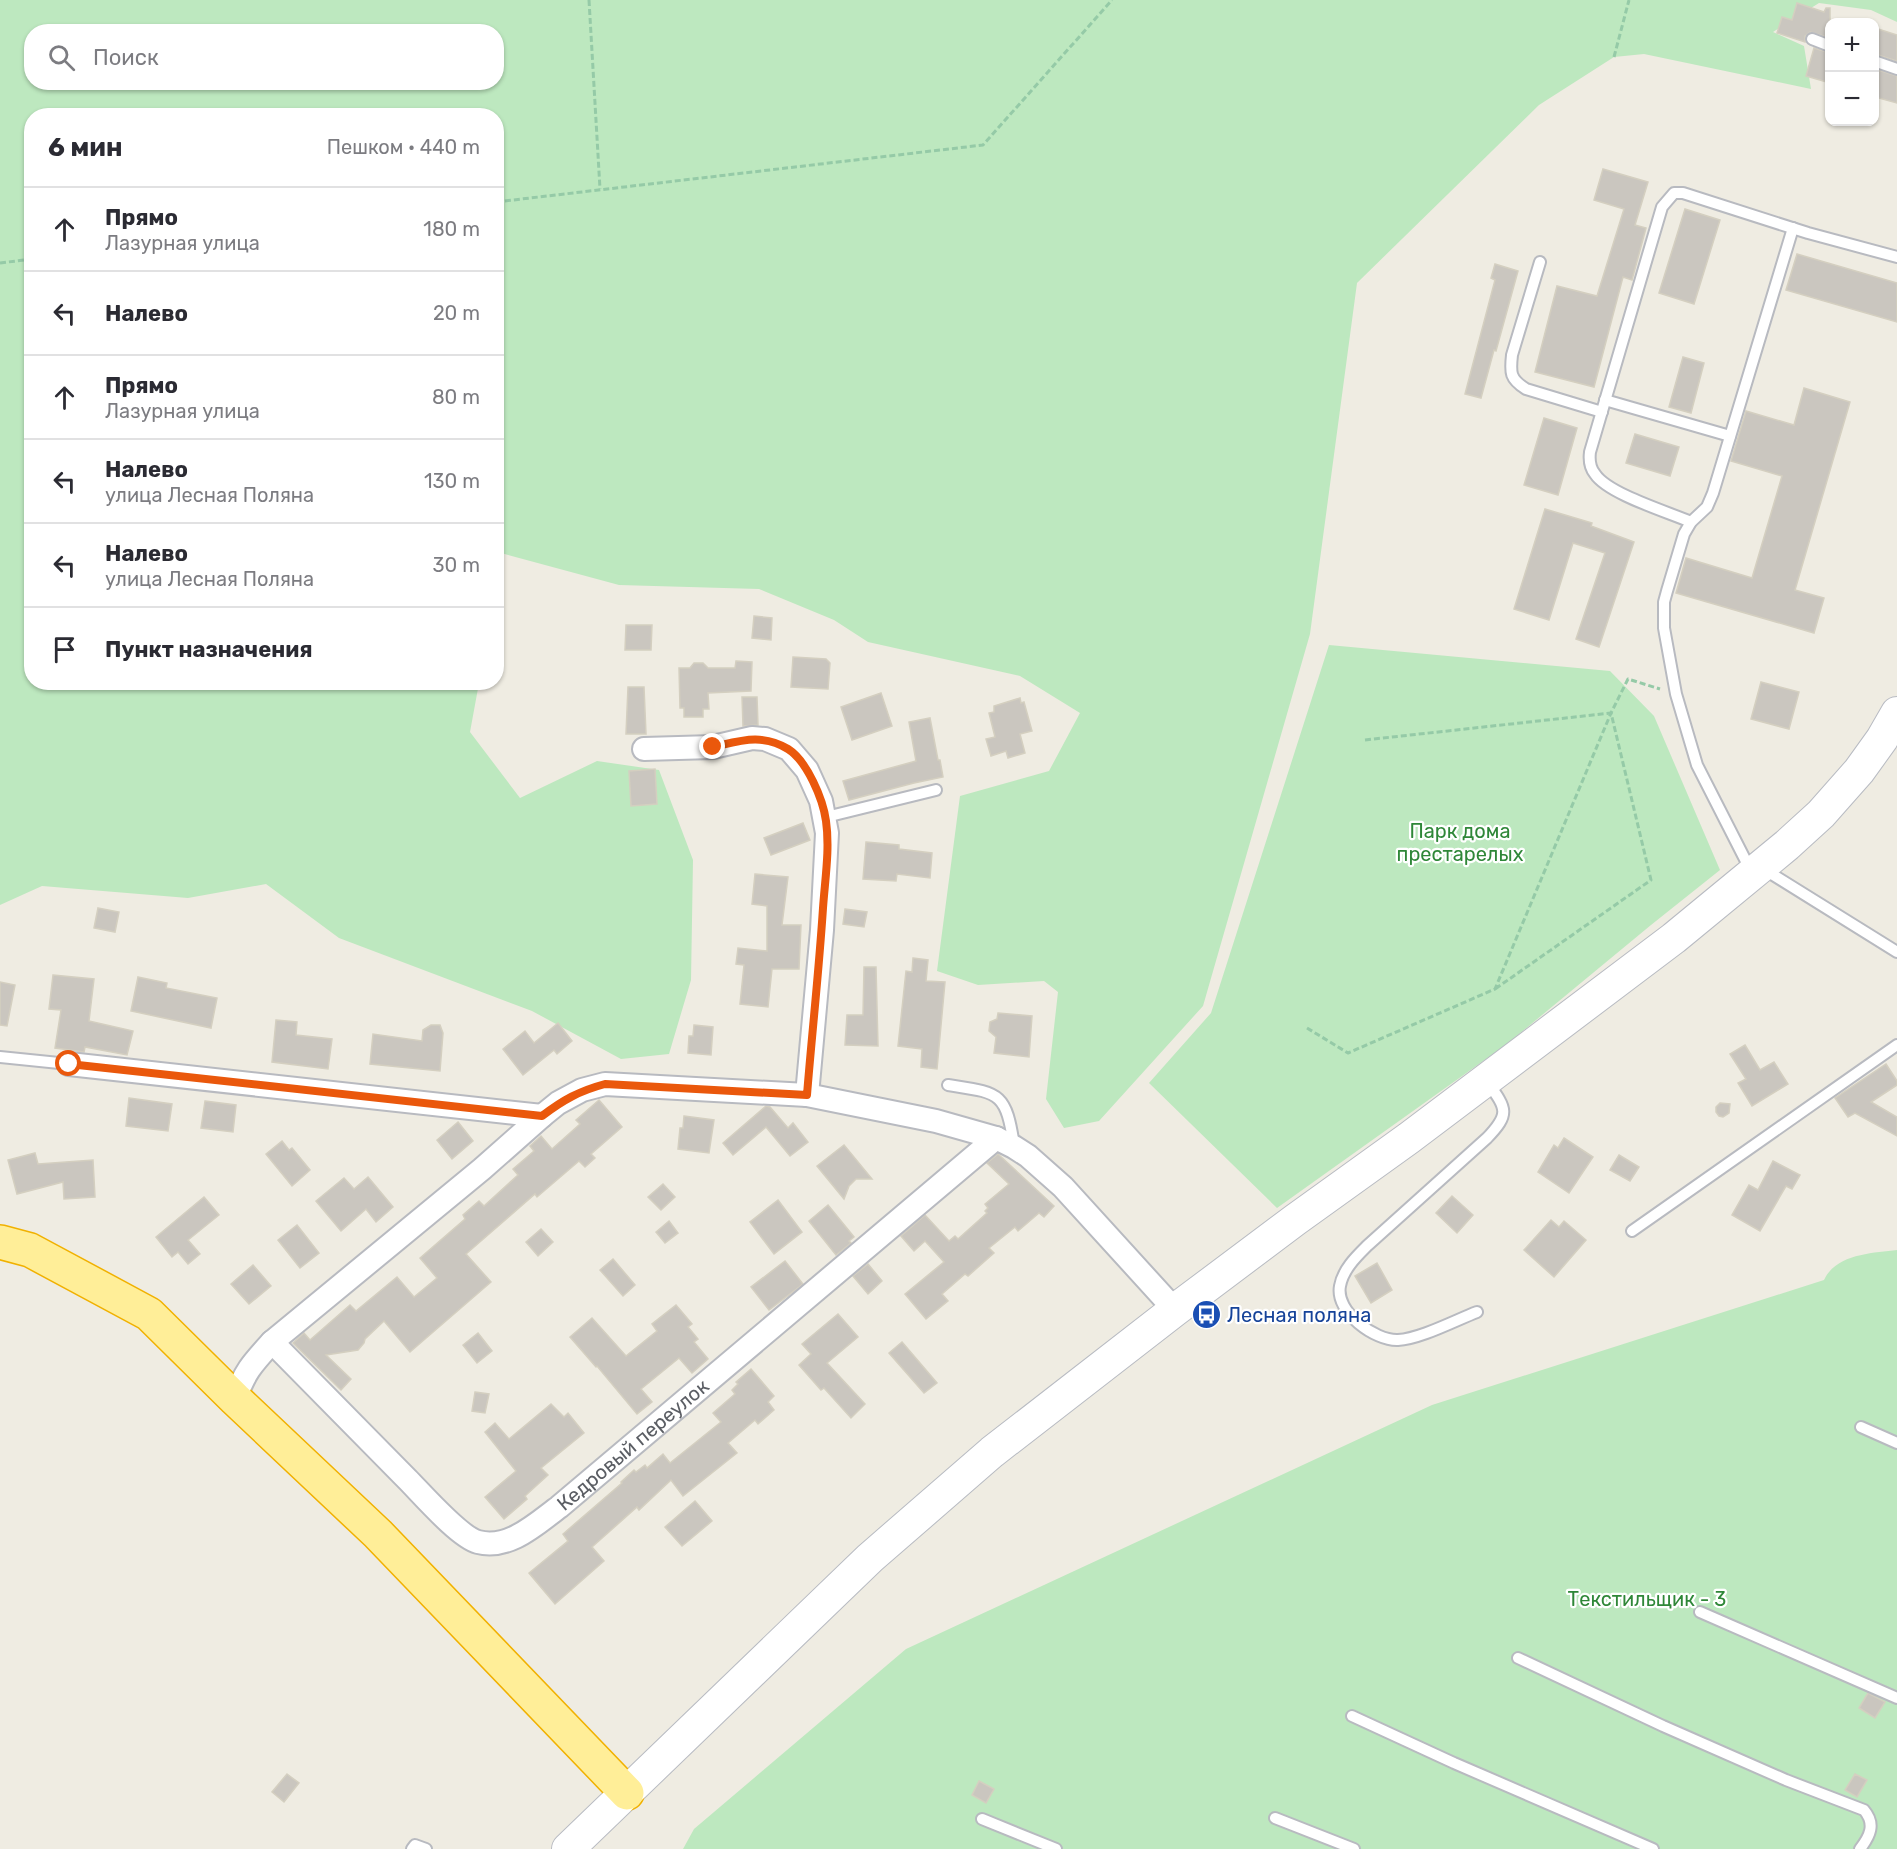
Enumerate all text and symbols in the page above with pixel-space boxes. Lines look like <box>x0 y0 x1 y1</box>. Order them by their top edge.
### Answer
map controls <box>1825 18 1879 126</box>
button: + <box>1825 18 1879 72</box>
search box <box>24 24 504 90</box>
icon: search <box>45 41 78 74</box>
text: Поиск <box>93 44 159 71</box>
button: − <box>1825 72 1879 126</box>
text: 6 мин <box>48 132 122 163</box>
text: Пешком · 440 m <box>327 135 480 159</box>
text: Прямо <box>105 204 178 231</box>
icon: ahead <box>48 213 81 246</box>
text: 180 m <box>423 217 480 241</box>
text: Лазурная улица <box>105 231 260 255</box>
icon: left <box>48 297 81 330</box>
text: Налево <box>105 300 188 327</box>
text: 20 m <box>433 301 480 325</box>
text: Прямо <box>105 372 178 399</box>
icon: ahead <box>48 381 81 414</box>
text: 80 m <box>432 385 480 409</box>
text: Лазурная улица <box>105 399 260 423</box>
text: Налево <box>105 456 188 483</box>
icon: left <box>48 465 81 498</box>
text: 130 m <box>424 469 480 493</box>
text: улица Лесная Поляна <box>105 483 314 507</box>
text: Налево <box>105 540 188 567</box>
icon: left <box>48 549 81 582</box>
text: 30 m <box>433 553 480 577</box>
text: улица Лесная Поляна <box>105 567 314 591</box>
icon: arrive <box>48 633 81 666</box>
text: Пункт назначения <box>105 636 313 663</box>
route end <box>699 733 725 759</box>
park label: Парк дома престарелых <box>1397 819 1524 866</box>
route start <box>55 1050 81 1076</box>
bus stop icon: Лесная поляна <box>1190 1299 1222 1331</box>
place label: Лесная поляна <box>1227 1303 1371 1327</box>
street label: Кедровый переулок <box>552 1374 714 1516</box>
park label: Текстильщик - 3 <box>1568 1587 1726 1611</box>

